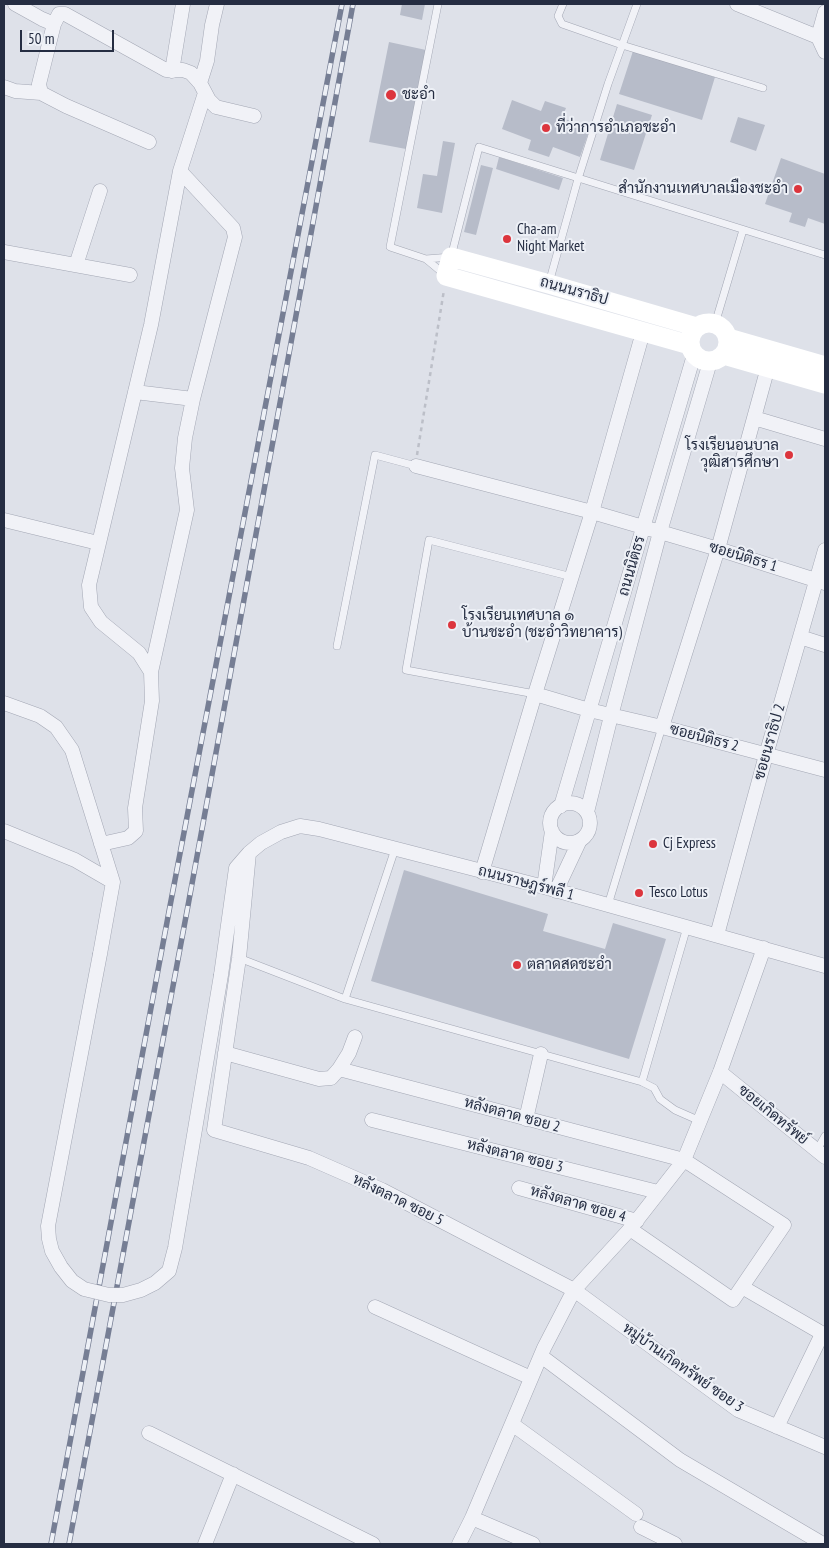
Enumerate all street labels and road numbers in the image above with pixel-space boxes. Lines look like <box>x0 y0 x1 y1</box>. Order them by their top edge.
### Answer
street label: ถนนนราธิป <box>538 273 610 309</box>
street label: ถนนนิติธร <box>615 534 649 598</box>
street label: ซอยนิติธร 1 <box>707 538 779 576</box>
street label: ซอยนราธิป 2 <box>751 702 789 782</box>
street label: ซอยนิติธร 2 <box>668 720 740 756</box>
street label: ถนนราษฎร์พลี 1 <box>476 862 576 904</box>
street label: ซอยเกิดทรัพย์ <box>734 1081 812 1149</box>
street label: หลังตลาด ซอย 2 <box>462 1094 562 1136</box>
street label: หลังตลาด ซอย 3 <box>465 1135 565 1177</box>
street label: หลังตลาด ซอย 5 <box>350 1170 446 1230</box>
street label: หลังตลาด ซอย 4 <box>528 1182 628 1226</box>
street label: หมู่บ้านเกิดทรัพย์ ซอย 3 <box>619 1319 747 1417</box>

